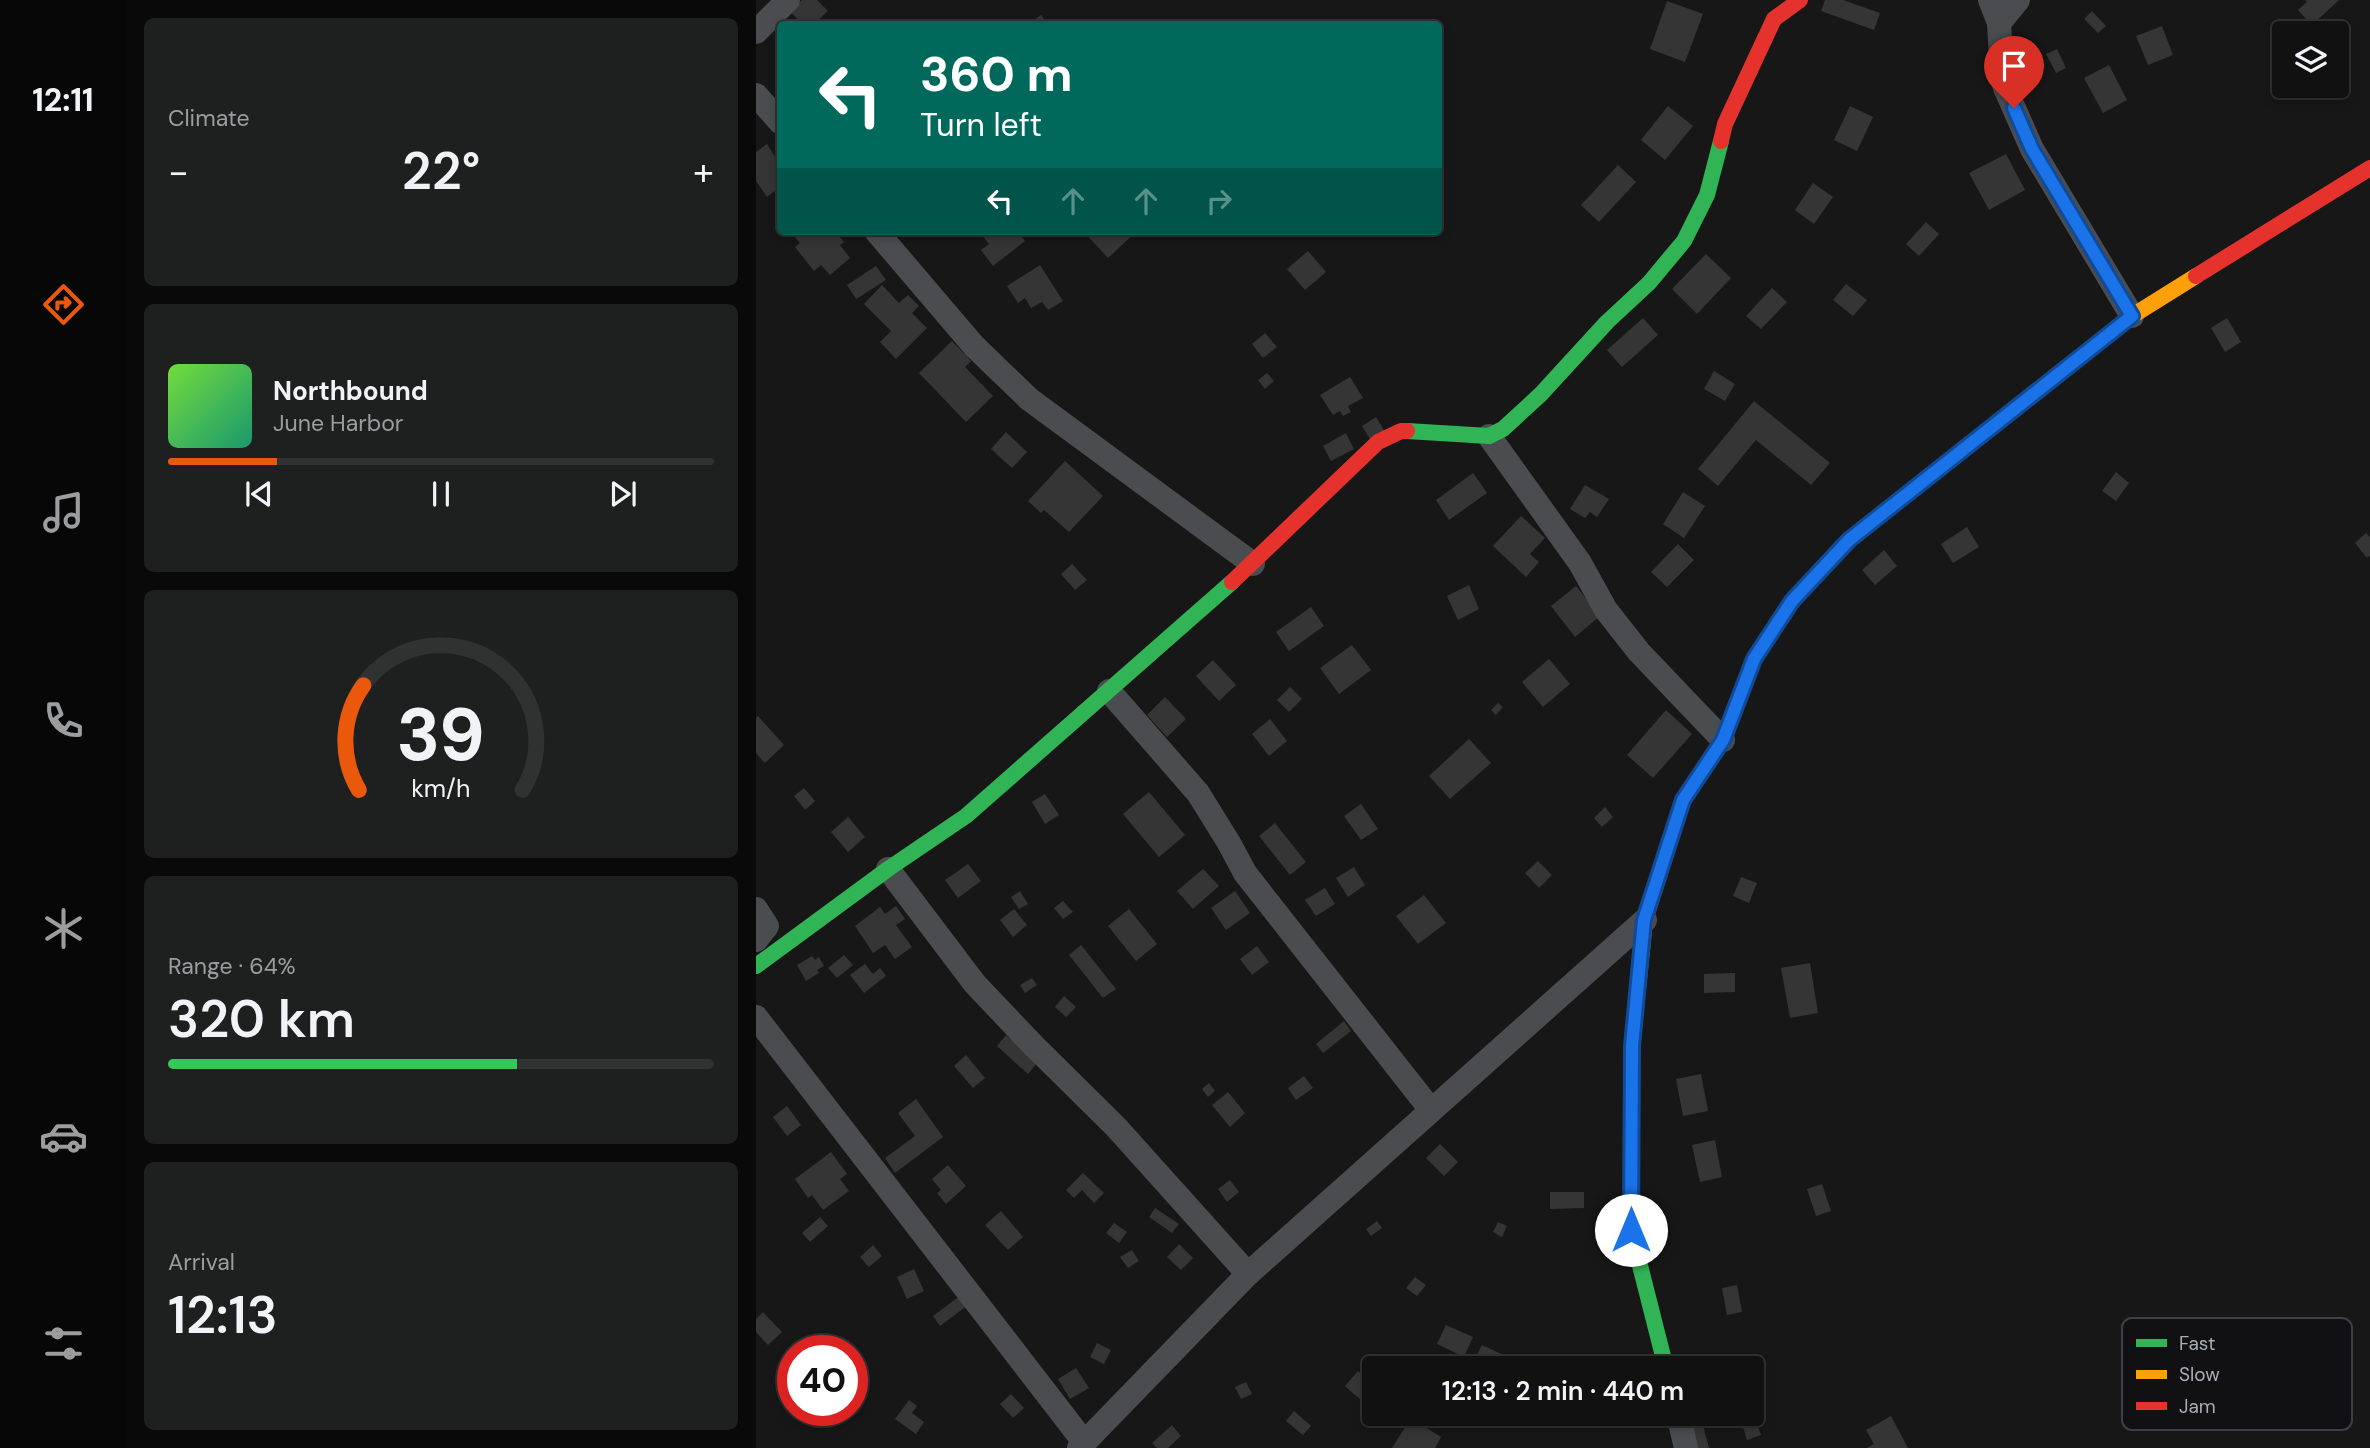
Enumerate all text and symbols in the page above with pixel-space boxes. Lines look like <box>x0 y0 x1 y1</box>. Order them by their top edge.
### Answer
map controls <box>2272 21 2349 98</box>
button: layers <box>2272 21 2349 98</box>
pin <box>1984 36 2044 108</box>
text: 360 m <box>920 42 1073 106</box>
icon: arrive <box>1995 47 2033 85</box>
icon: left <box>805 49 896 140</box>
text: 12:11 <box>32 79 94 121</box>
text: Climate <box>168 103 250 133</box>
text: Turn left <box>920 104 1042 146</box>
text: 22° <box>402 137 480 205</box>
text: − <box>168 147 189 197</box>
text: + <box>693 147 714 197</box>
icon: left <box>981 182 1019 220</box>
icon: ahead <box>1054 182 1092 220</box>
icon: ahead <box>1127 182 1165 220</box>
icon: right <box>1200 182 1238 220</box>
icon: directions <box>39 280 88 329</box>
text: Northbound <box>273 374 428 408</box>
text: June Harbor <box>273 408 403 438</box>
icon: previous <box>240 475 278 513</box>
icon: pause <box>422 475 460 513</box>
icon: next <box>604 475 642 513</box>
icon: music <box>39 488 88 537</box>
text: 39 <box>397 688 485 783</box>
icon: phone <box>39 696 88 745</box>
text: km/h <box>411 772 471 805</box>
icon: climate <box>39 904 88 953</box>
text: Range · 64% <box>168 951 296 981</box>
text: 320 km <box>168 985 355 1053</box>
icon: car <box>39 1112 88 1161</box>
position arrow <box>1594 1193 1668 1267</box>
text: Arrival <box>168 1247 235 1277</box>
text: 12:13 <box>168 1281 278 1349</box>
legend <box>2122 1318 2352 1430</box>
icon: filters <box>39 1319 88 1368</box>
text: Fast <box>2179 1331 2215 1356</box>
speed limit sign: 40 <box>777 1335 868 1426</box>
text: Slow <box>2179 1362 2220 1387</box>
text: 12:13 · 2 min · 440 m <box>1442 1374 1684 1408</box>
text: Jam <box>2179 1394 2216 1419</box>

